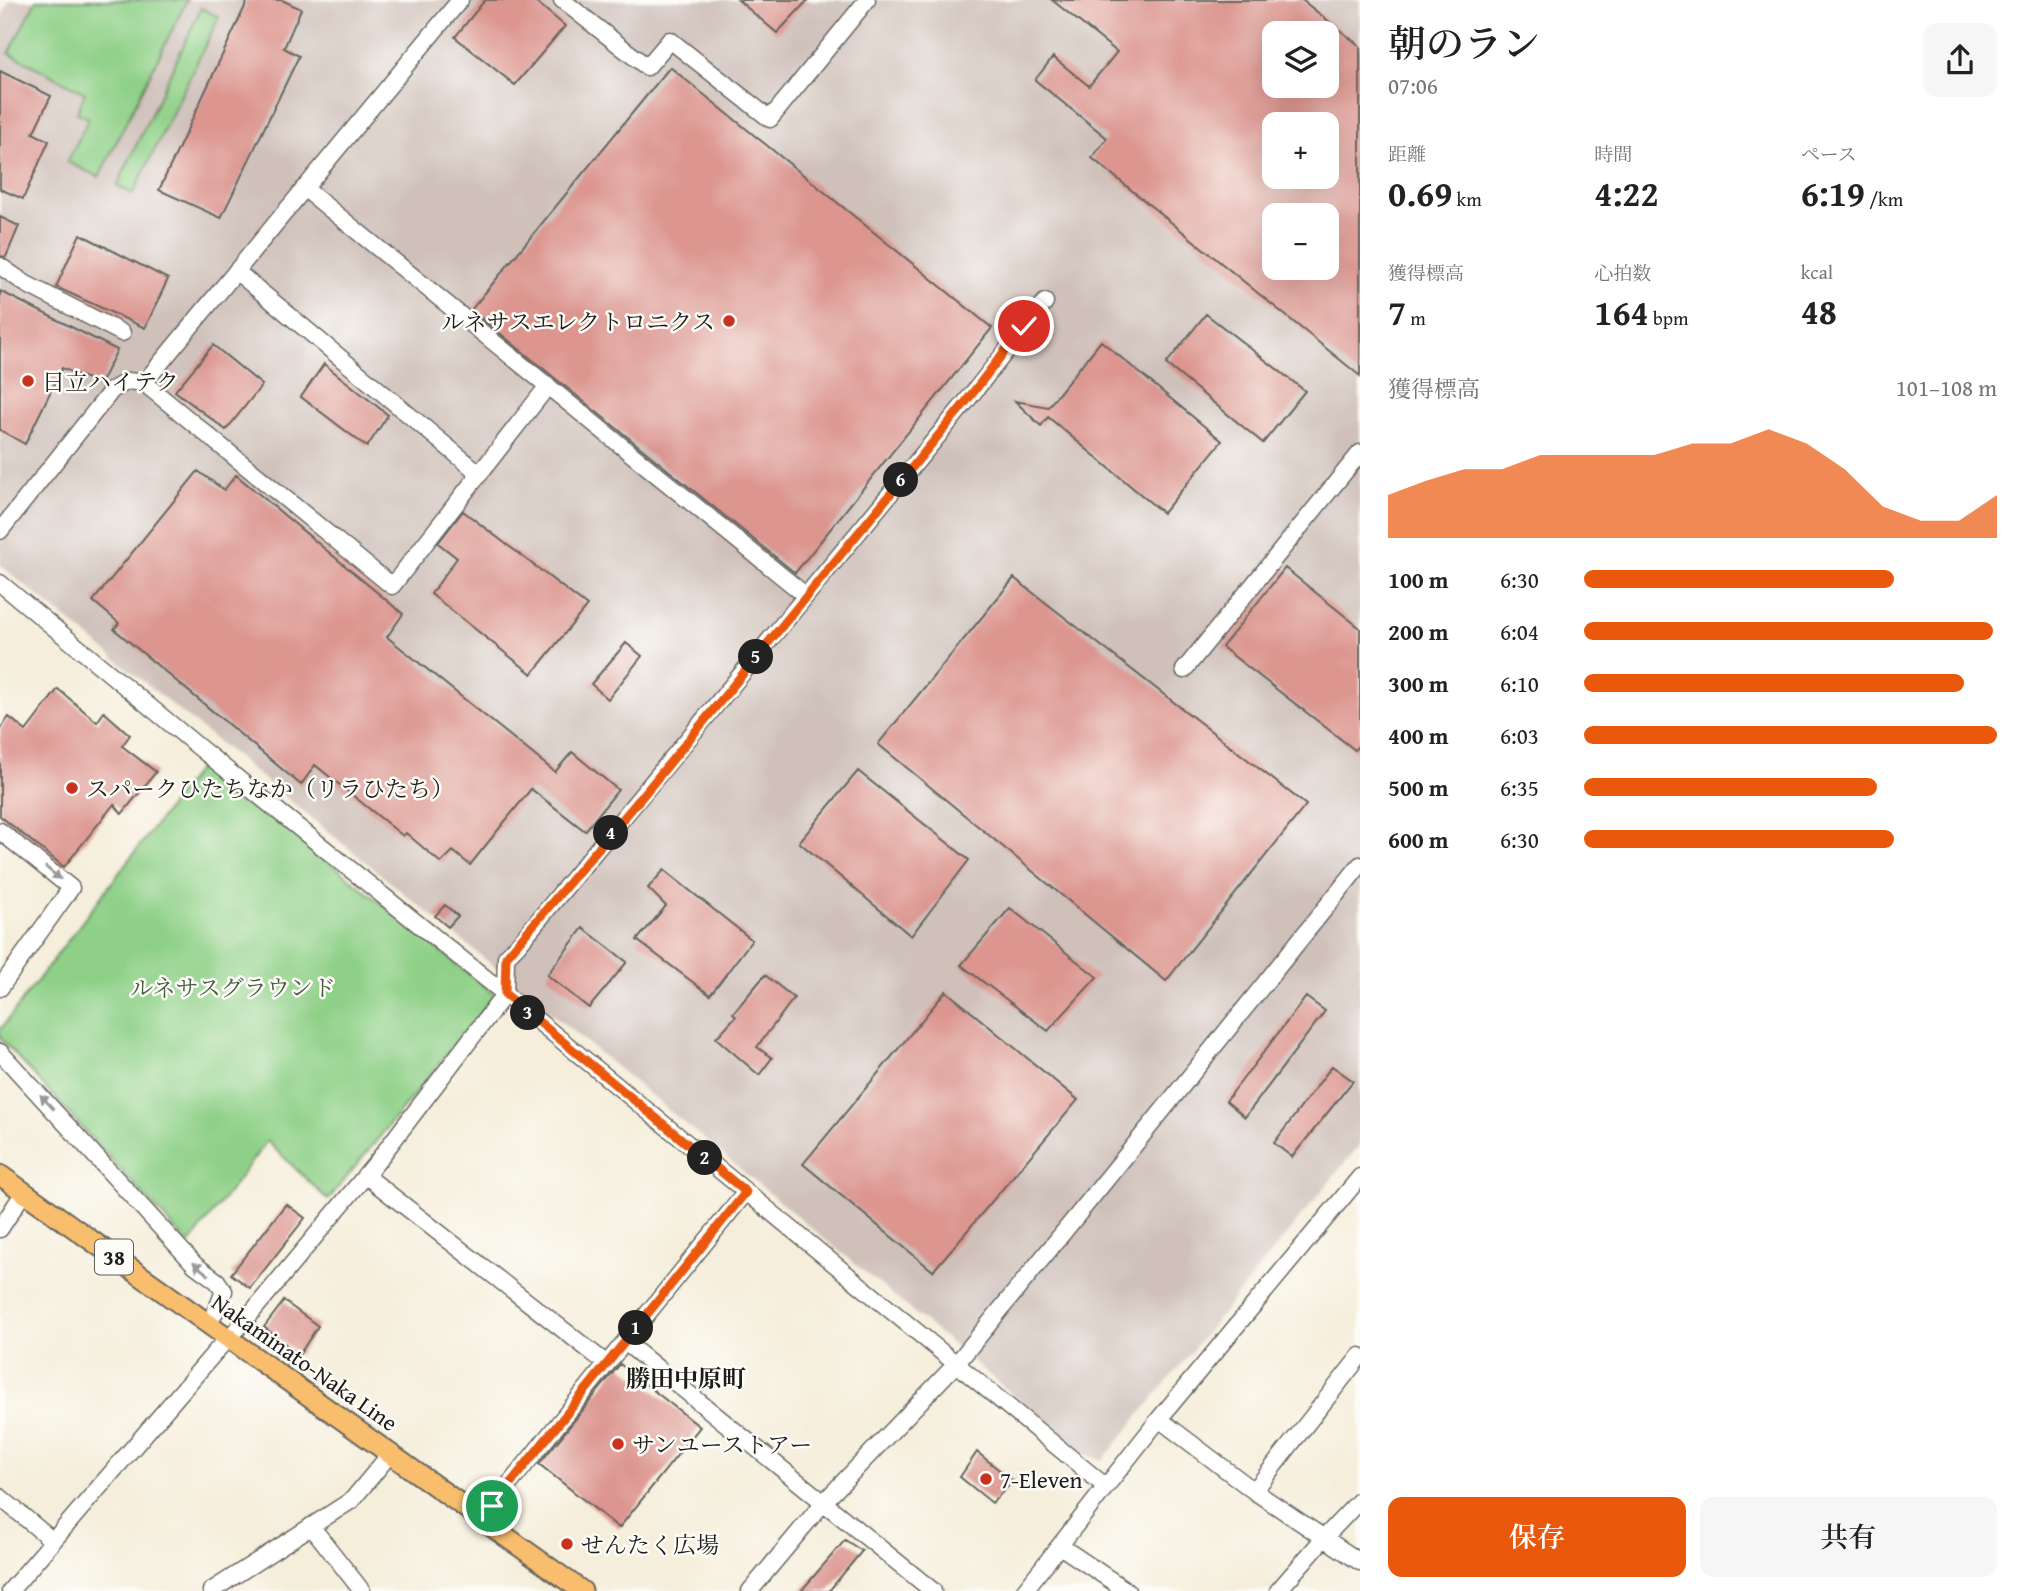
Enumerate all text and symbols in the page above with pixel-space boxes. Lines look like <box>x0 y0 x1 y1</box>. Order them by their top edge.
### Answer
text: 朝のラン <box>1388 15 1540 71</box>
map controls <box>1262 21 1339 280</box>
button: layers <box>1262 21 1339 98</box>
button: share <box>1923 23 1997 97</box>
text: 07:06 <box>1388 69 1438 102</box>
button: + <box>1262 112 1339 189</box>
text: 距離 <box>1388 140 1426 168</box>
text: 時間 <box>1594 140 1632 168</box>
text: ペース <box>1801 140 1857 168</box>
text: 0.69 <box>1388 168 1452 219</box>
text: 4:22 <box>1594 168 1659 219</box>
text: 6:19 <box>1801 168 1865 219</box>
text: km <box>1452 185 1482 213</box>
text: /km <box>1865 185 1903 213</box>
button: − <box>1262 203 1339 280</box>
text: kcal <box>1801 258 1833 286</box>
text: 獲得標高 <box>1388 259 1464 287</box>
text: 心拍数 <box>1594 259 1651 287</box>
text: 48 <box>1801 286 1837 337</box>
text: 7 <box>1388 287 1406 338</box>
text: 164 <box>1594 287 1649 338</box>
pin <box>994 296 1054 356</box>
text: m <box>1406 304 1426 332</box>
text: bpm <box>1649 304 1689 332</box>
place label: ルネサスエレクトロニクス <box>441 305 715 338</box>
icon: check <box>1005 307 1043 345</box>
marker: ルネサスエレクトロニクス <box>721 313 737 329</box>
place label: 日立ハイテク <box>42 365 179 398</box>
text: 101–108 m <box>1896 371 1997 404</box>
text: 獲得標高 <box>1388 372 1480 405</box>
marker: 日立ハイテク <box>20 373 36 389</box>
pin: 6 <box>884 462 918 498</box>
text: 6 <box>896 465 905 493</box>
text: 100 m <box>1388 563 1449 596</box>
text: 6:30 <box>1500 563 1539 596</box>
text: 200 m <box>1388 615 1449 648</box>
text: 6:04 <box>1500 615 1539 648</box>
pin: 5 <box>738 640 774 674</box>
text: 5 <box>751 642 760 670</box>
text: 300 m <box>1388 667 1449 700</box>
text: 6:10 <box>1500 667 1539 700</box>
text: 400 m <box>1388 719 1449 752</box>
text: 6:03 <box>1500 719 1539 752</box>
text: 500 m <box>1388 771 1449 804</box>
text: 6:35 <box>1500 771 1539 804</box>
place label: スパークひたちなか（リラひたち） <box>86 772 454 805</box>
marker: スパークひたちなか（リラひたち） <box>64 780 80 796</box>
pin: 4 <box>594 816 628 850</box>
text: 4 <box>606 818 615 846</box>
text: 600 m <box>1388 823 1449 856</box>
text: 6:30 <box>1500 823 1539 856</box>
one-way arrow <box>44 866 62 881</box>
park label: ルネサスグラウンド <box>130 971 336 1004</box>
pin: 3 <box>510 996 546 1030</box>
text: 3 <box>523 998 532 1026</box>
one-way arrow <box>39 1094 55 1111</box>
pin: 2 <box>688 1140 722 1176</box>
text: 2 <box>700 1143 709 1171</box>
road number: 38 <box>95 1240 133 1274</box>
one-way arrow <box>193 1261 211 1276</box>
street label: Nakaminato-Naka Line <box>205 1285 405 1439</box>
pin: 1 <box>618 1310 654 1346</box>
text: 1 <box>631 1313 640 1341</box>
district label: 勝田中原町 <box>626 1361 746 1396</box>
place label: サンユーストアー <box>632 1428 812 1461</box>
marker: サンユーストアー <box>610 1436 626 1452</box>
place label: 7-Eleven <box>1000 1463 1083 1496</box>
marker: 7-Eleven <box>978 1471 994 1487</box>
pin <box>462 1476 522 1536</box>
icon: arrive <box>473 1487 511 1525</box>
button: 保存 <box>1388 1497 1686 1577</box>
button: 共有 <box>1700 1497 1997 1577</box>
place label: せんたく広場 <box>581 1528 719 1561</box>
marker: せんたく広場 <box>559 1536 575 1552</box>

